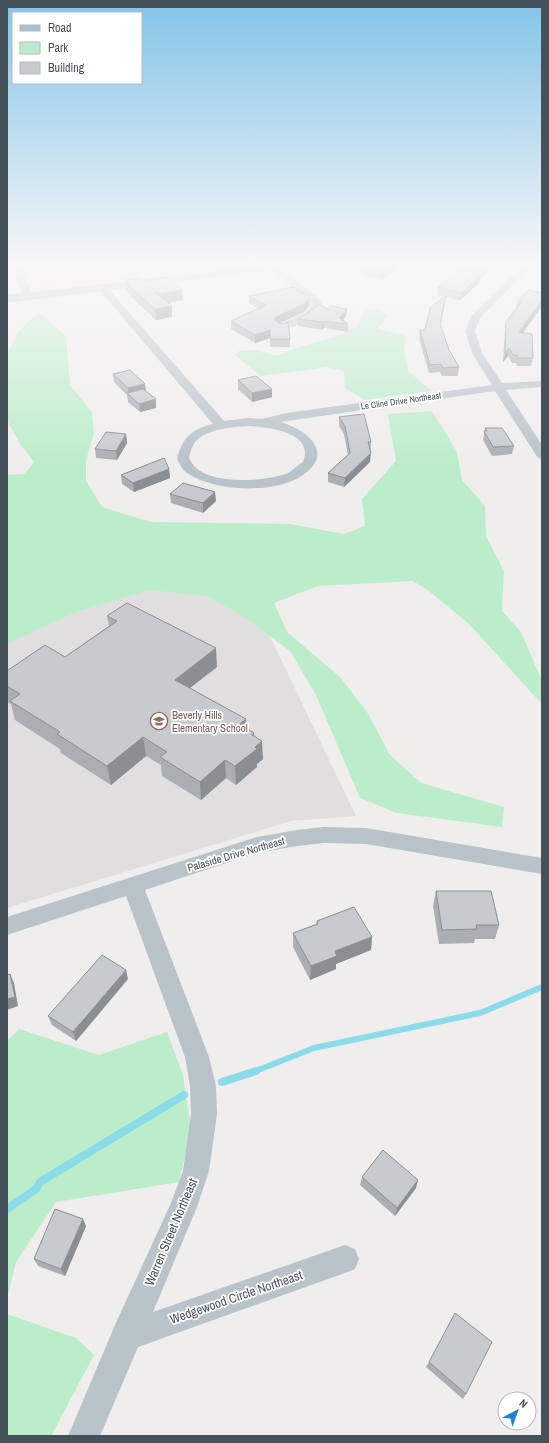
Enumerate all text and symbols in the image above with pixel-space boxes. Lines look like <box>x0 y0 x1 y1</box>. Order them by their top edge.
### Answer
legend <box>12 12 142 84</box>
text: Road <box>48 20 72 36</box>
text: Park <box>48 40 68 56</box>
text: Building <box>48 60 85 76</box>
street label: Le Cline Drive Northeast <box>360 389 442 413</box>
place label: Beverly Hills Elementary School <box>172 708 248 735</box>
school or university icon: Beverly Hills Elementary School <box>149 711 169 731</box>
street label: Palaside Drive Northeast <box>186 833 287 875</box>
street label: Warren Street Northeast <box>141 1176 201 1288</box>
street label: Wedgewood Circle Northeast <box>167 1266 305 1328</box>
north arrow <box>497 1391 537 1431</box>
text: N <box>517 1396 531 1411</box>

